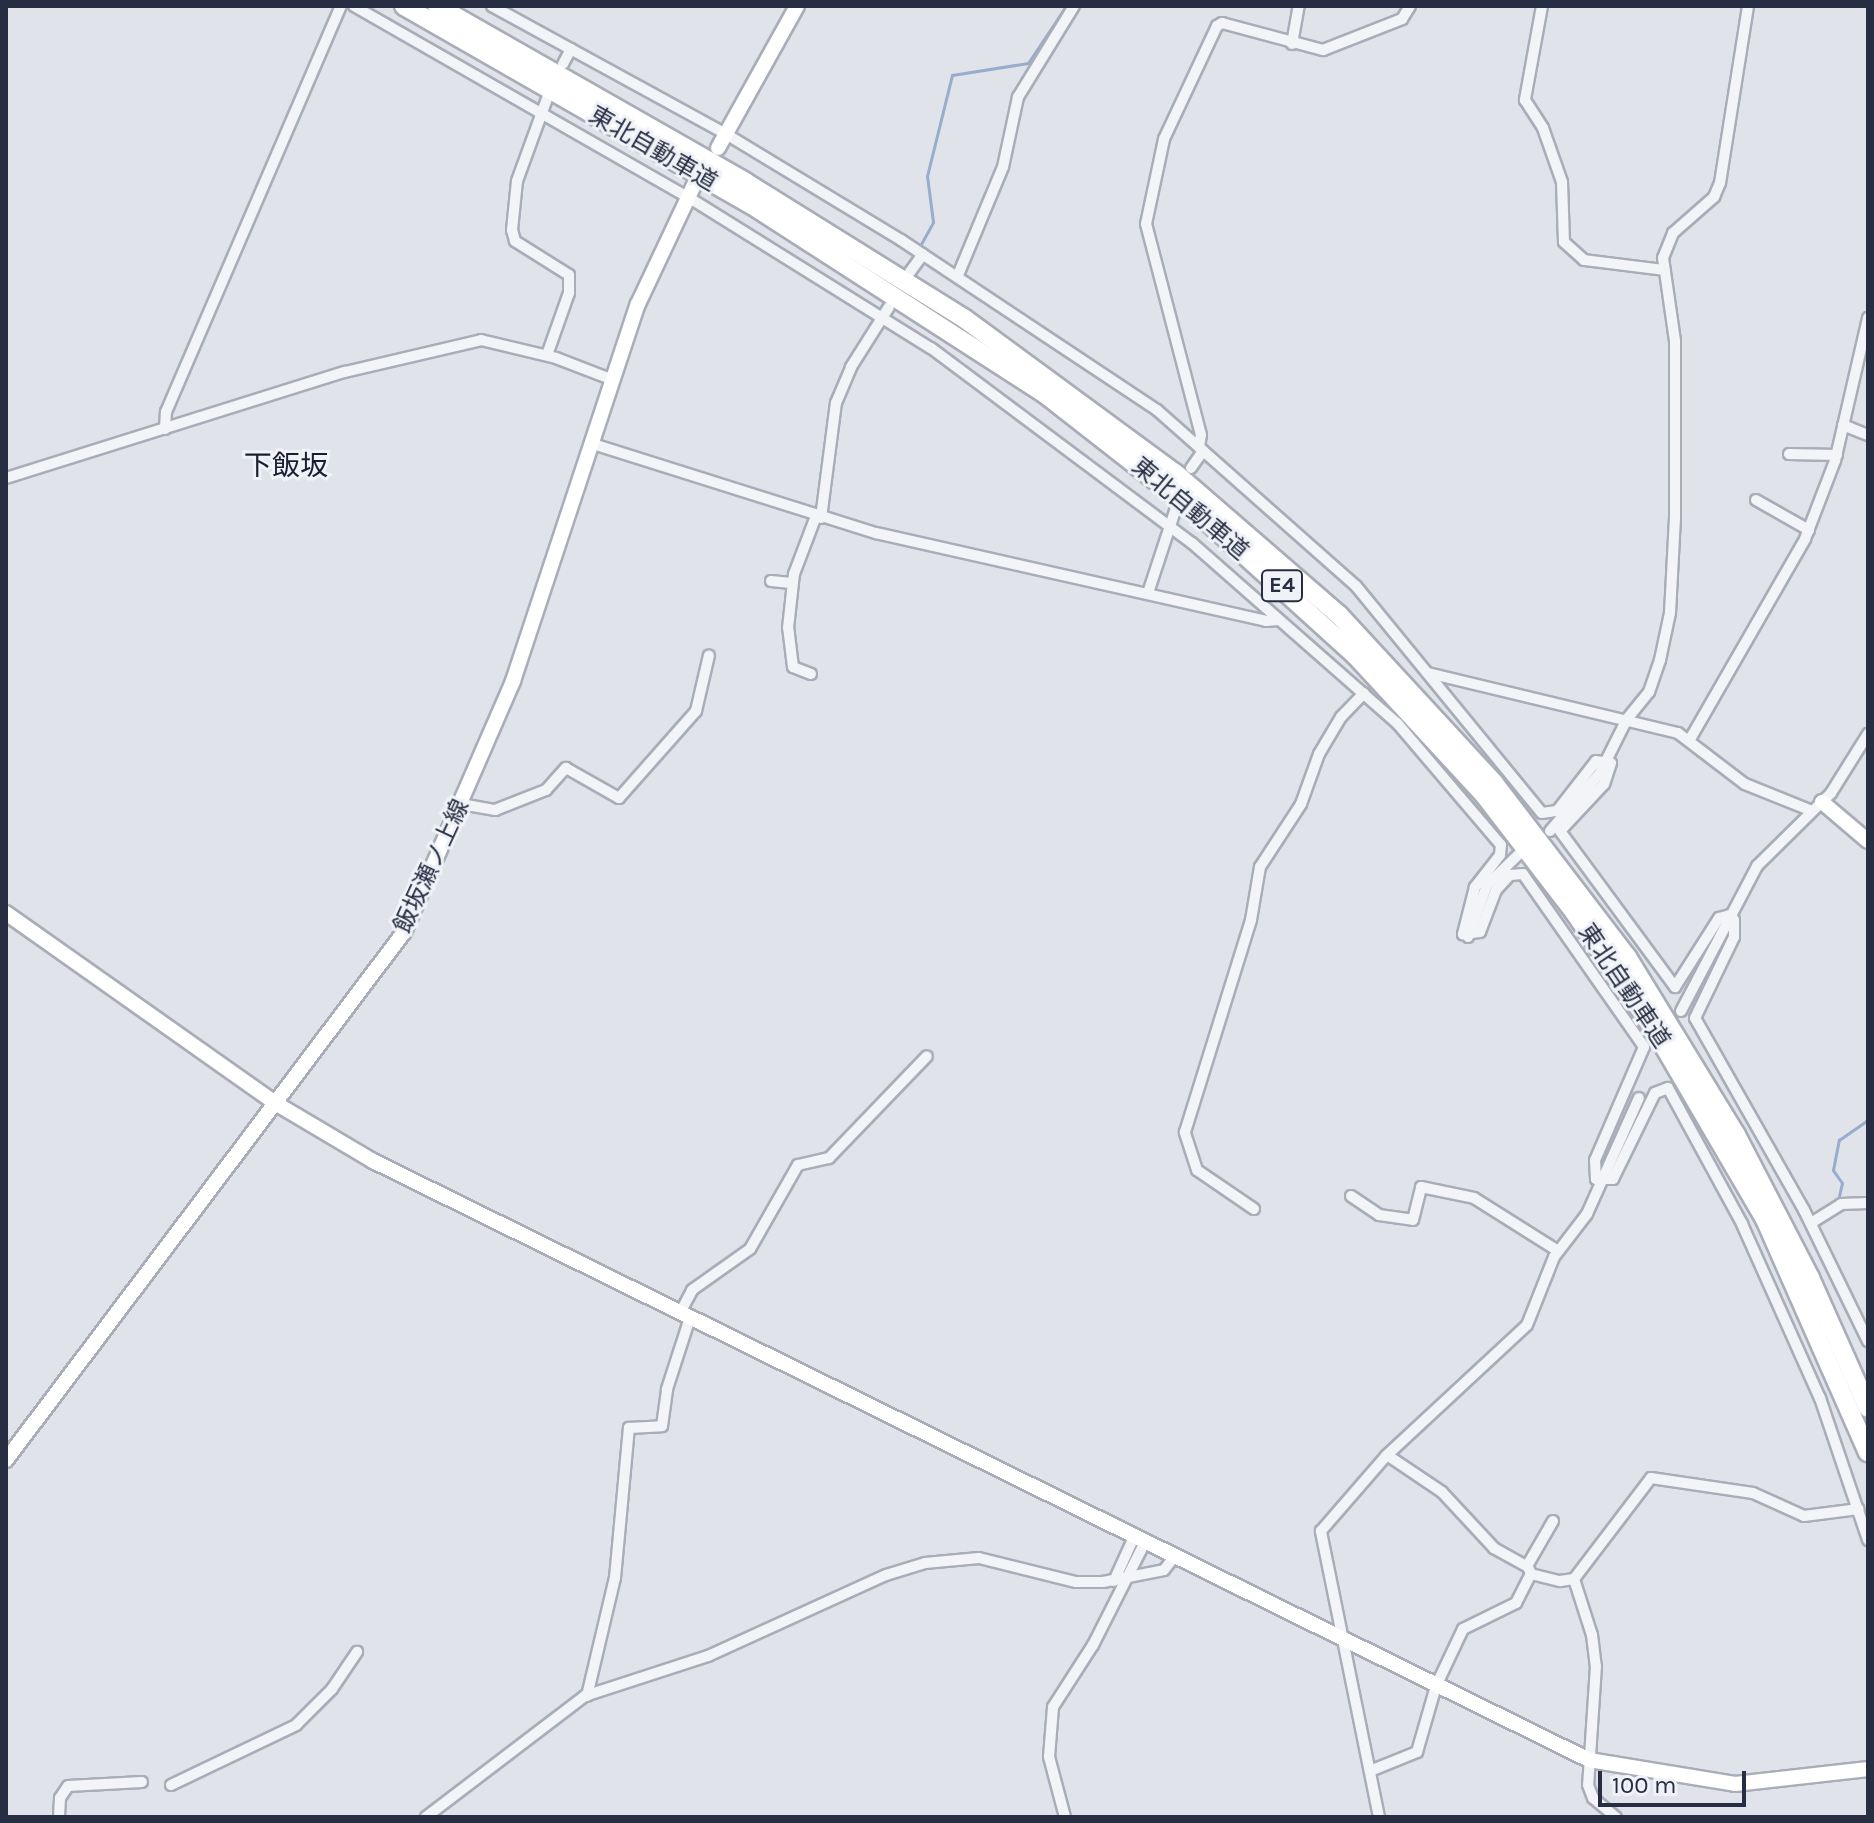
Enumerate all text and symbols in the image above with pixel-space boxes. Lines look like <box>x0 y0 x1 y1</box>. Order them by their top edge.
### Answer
street label: 東北自動車道 <box>583 101 723 197</box>
district label: 下飯坂 <box>244 449 328 483</box>
street label: 東北自動車道 <box>1126 452 1254 566</box>
road number: E4 <box>1260 568 1304 604</box>
street label: 飯坂瀬ノ上線 <box>389 795 475 937</box>
street label: 東北自動車道 <box>1572 918 1676 1054</box>
scale bar <box>1602 1755 1750 1805</box>
text: 100 m <box>1612 1771 1677 1799</box>

